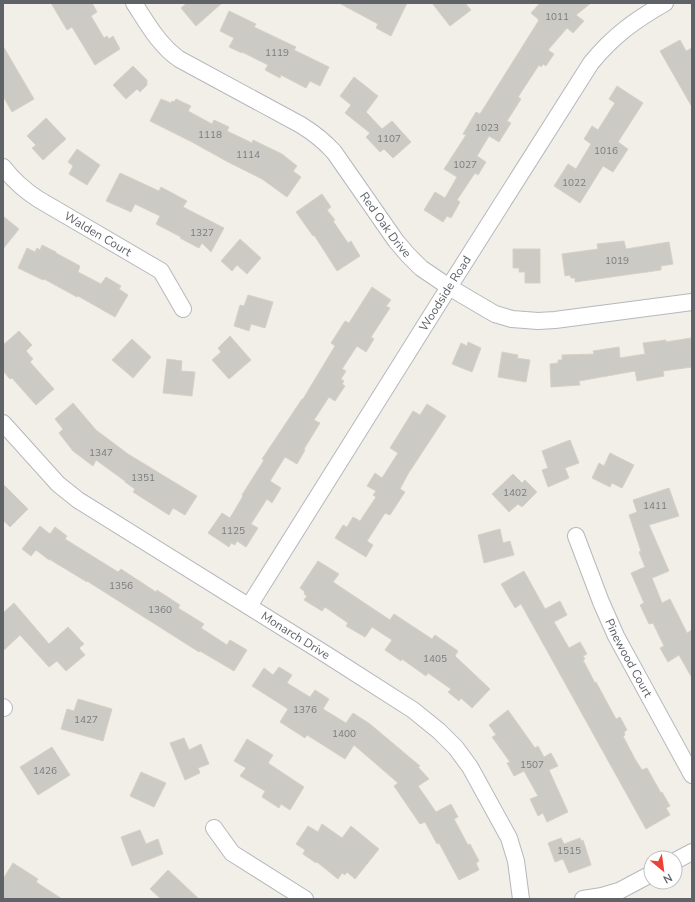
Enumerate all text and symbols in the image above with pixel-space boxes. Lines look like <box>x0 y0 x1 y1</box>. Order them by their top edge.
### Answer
house number: 1011 <box>545 10 569 24</box>
house number: 1119 <box>265 46 289 60</box>
house number: 1023 <box>475 121 499 135</box>
house number: 1118 <box>198 128 222 142</box>
house number: 1107 <box>377 132 401 146</box>
house number: 1016 <box>594 144 618 158</box>
house number: 1114 <box>236 148 260 162</box>
house number: 1027 <box>453 158 477 172</box>
house number: 1022 <box>562 176 586 190</box>
street label: Red Oak Drive <box>356 189 415 261</box>
street label: Walden Court <box>61 208 135 260</box>
house number: 1327 <box>190 226 214 240</box>
street label: Woodside Road <box>415 253 475 334</box>
house number: 1019 <box>605 254 629 268</box>
house number: 1347 <box>89 446 113 460</box>
house number: 1351 <box>131 471 155 485</box>
house number: 1402 <box>503 486 527 500</box>
house number: 1411 <box>643 499 667 513</box>
house number: 1125 <box>221 524 245 538</box>
house number: 1356 <box>109 579 133 593</box>
house number: 1360 <box>148 603 172 617</box>
street label: Monarch Drive <box>258 608 333 663</box>
street label: Pinewood Court <box>601 616 656 701</box>
house number: 1405 <box>423 652 447 666</box>
house number: 1376 <box>293 703 317 717</box>
house number: 1427 <box>74 713 98 727</box>
house number: 1400 <box>332 727 356 741</box>
house number: 1507 <box>520 758 544 772</box>
house number: 1426 <box>33 764 57 778</box>
house number: 1515 <box>557 844 581 858</box>
north arrow <box>643 850 683 890</box>
text: N <box>660 870 675 887</box>

